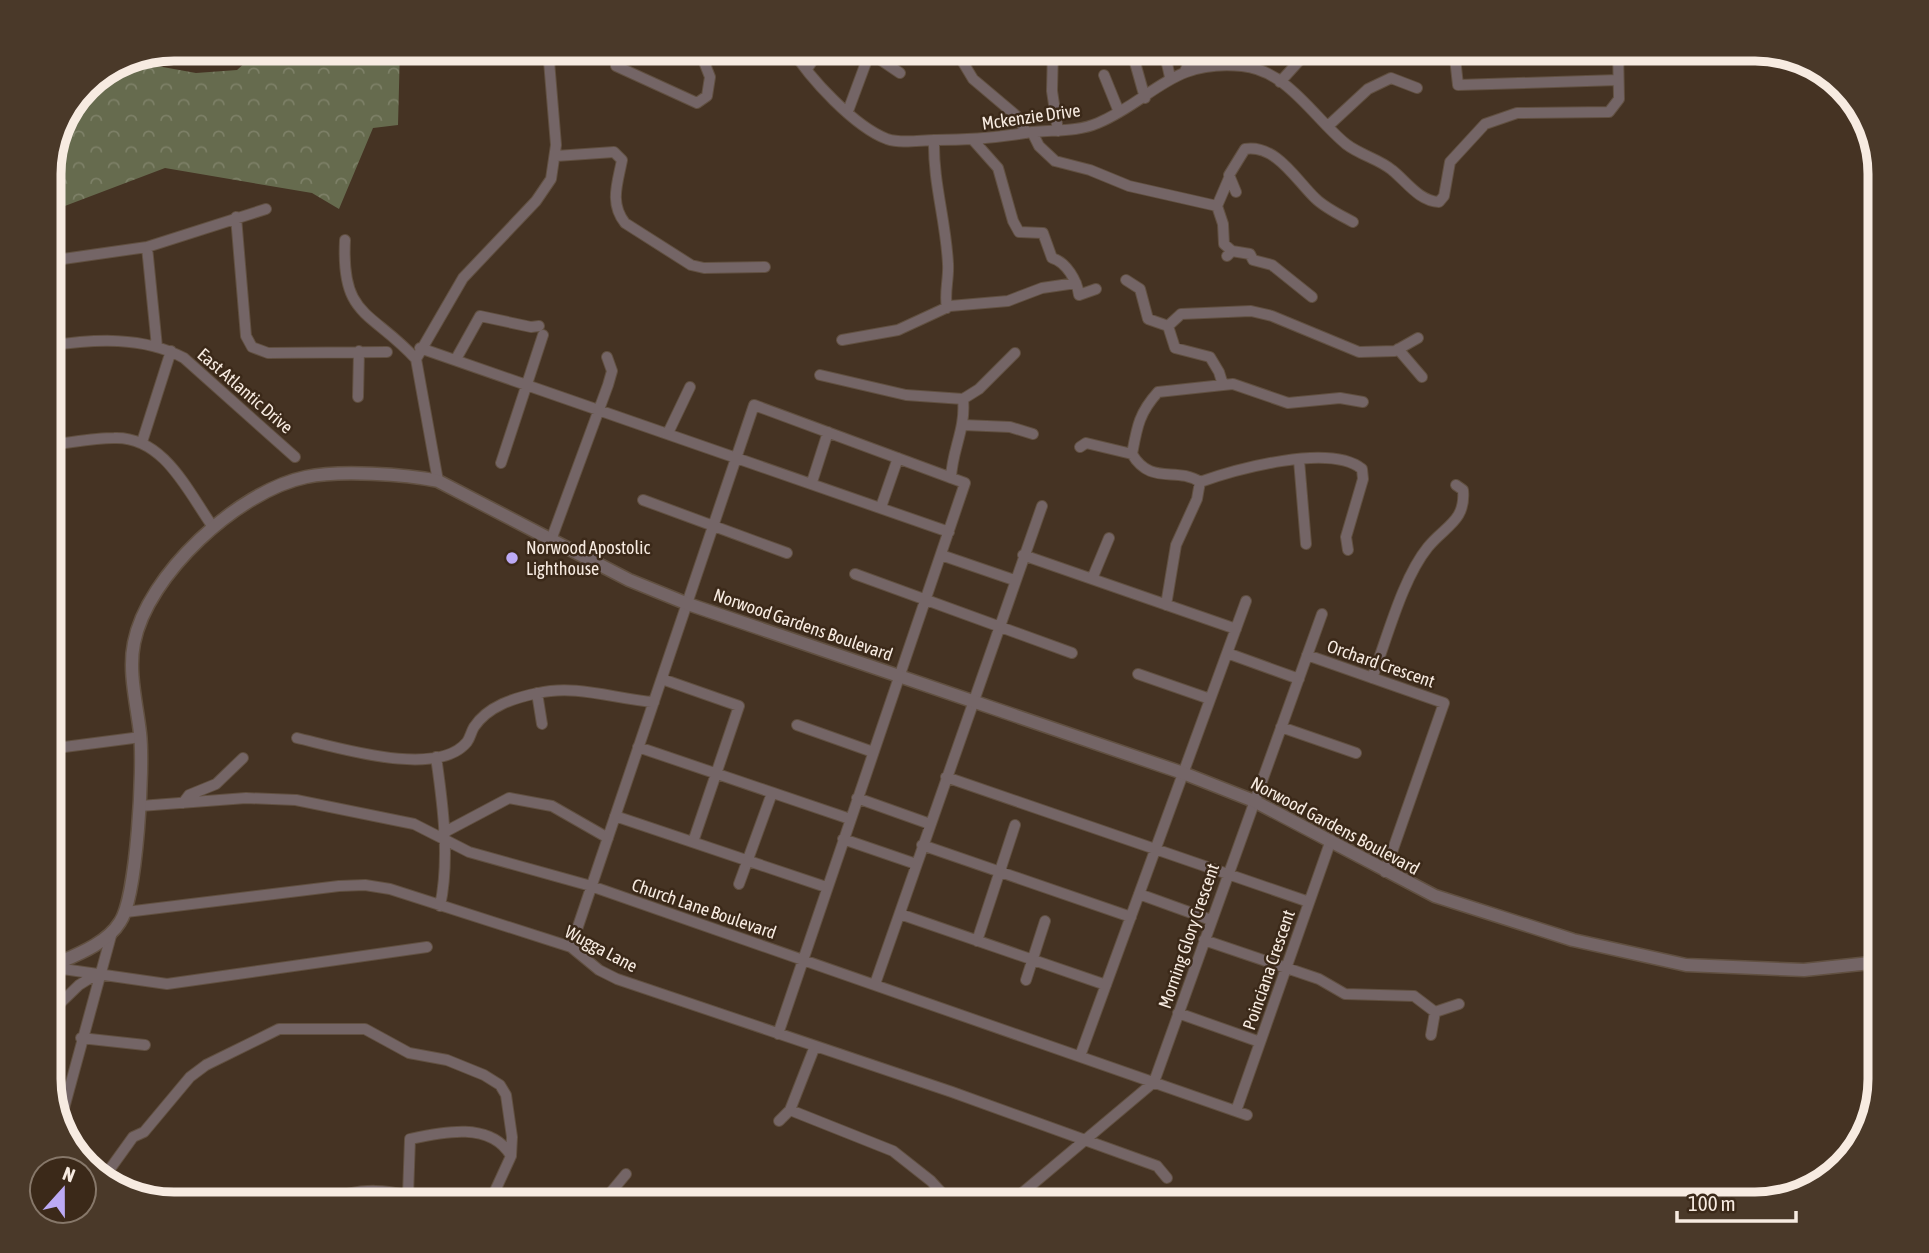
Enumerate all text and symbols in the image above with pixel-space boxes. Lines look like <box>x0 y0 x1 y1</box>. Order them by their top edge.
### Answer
street label: Mckenzie Drive <box>980 99 1082 134</box>
street label: East Atlantic Drive <box>193 344 297 438</box>
place label: Norwood Apostolic Lighthouse <box>526 537 650 579</box>
marker: Norwood Apostolic Lighthouse <box>504 550 520 566</box>
street label: Norwood Gardens Boulevard <box>711 584 895 665</box>
street label: Orchard Crescent <box>1325 635 1438 692</box>
street label: Norwood Gardens Boulevard <box>1247 772 1423 879</box>
street label: Morning Glory Crescent <box>1154 861 1223 1011</box>
street label: Church Lane Boulevard <box>629 874 779 943</box>
street label: Poinciana Crescent <box>1238 907 1299 1033</box>
street label: Wugga Lane <box>561 921 641 976</box>
north arrow <box>28 1155 98 1225</box>
text: N <box>60 1162 78 1186</box>
scale bar <box>1677 1180 1796 1224</box>
text: 100 m <box>1688 1191 1736 1215</box>

